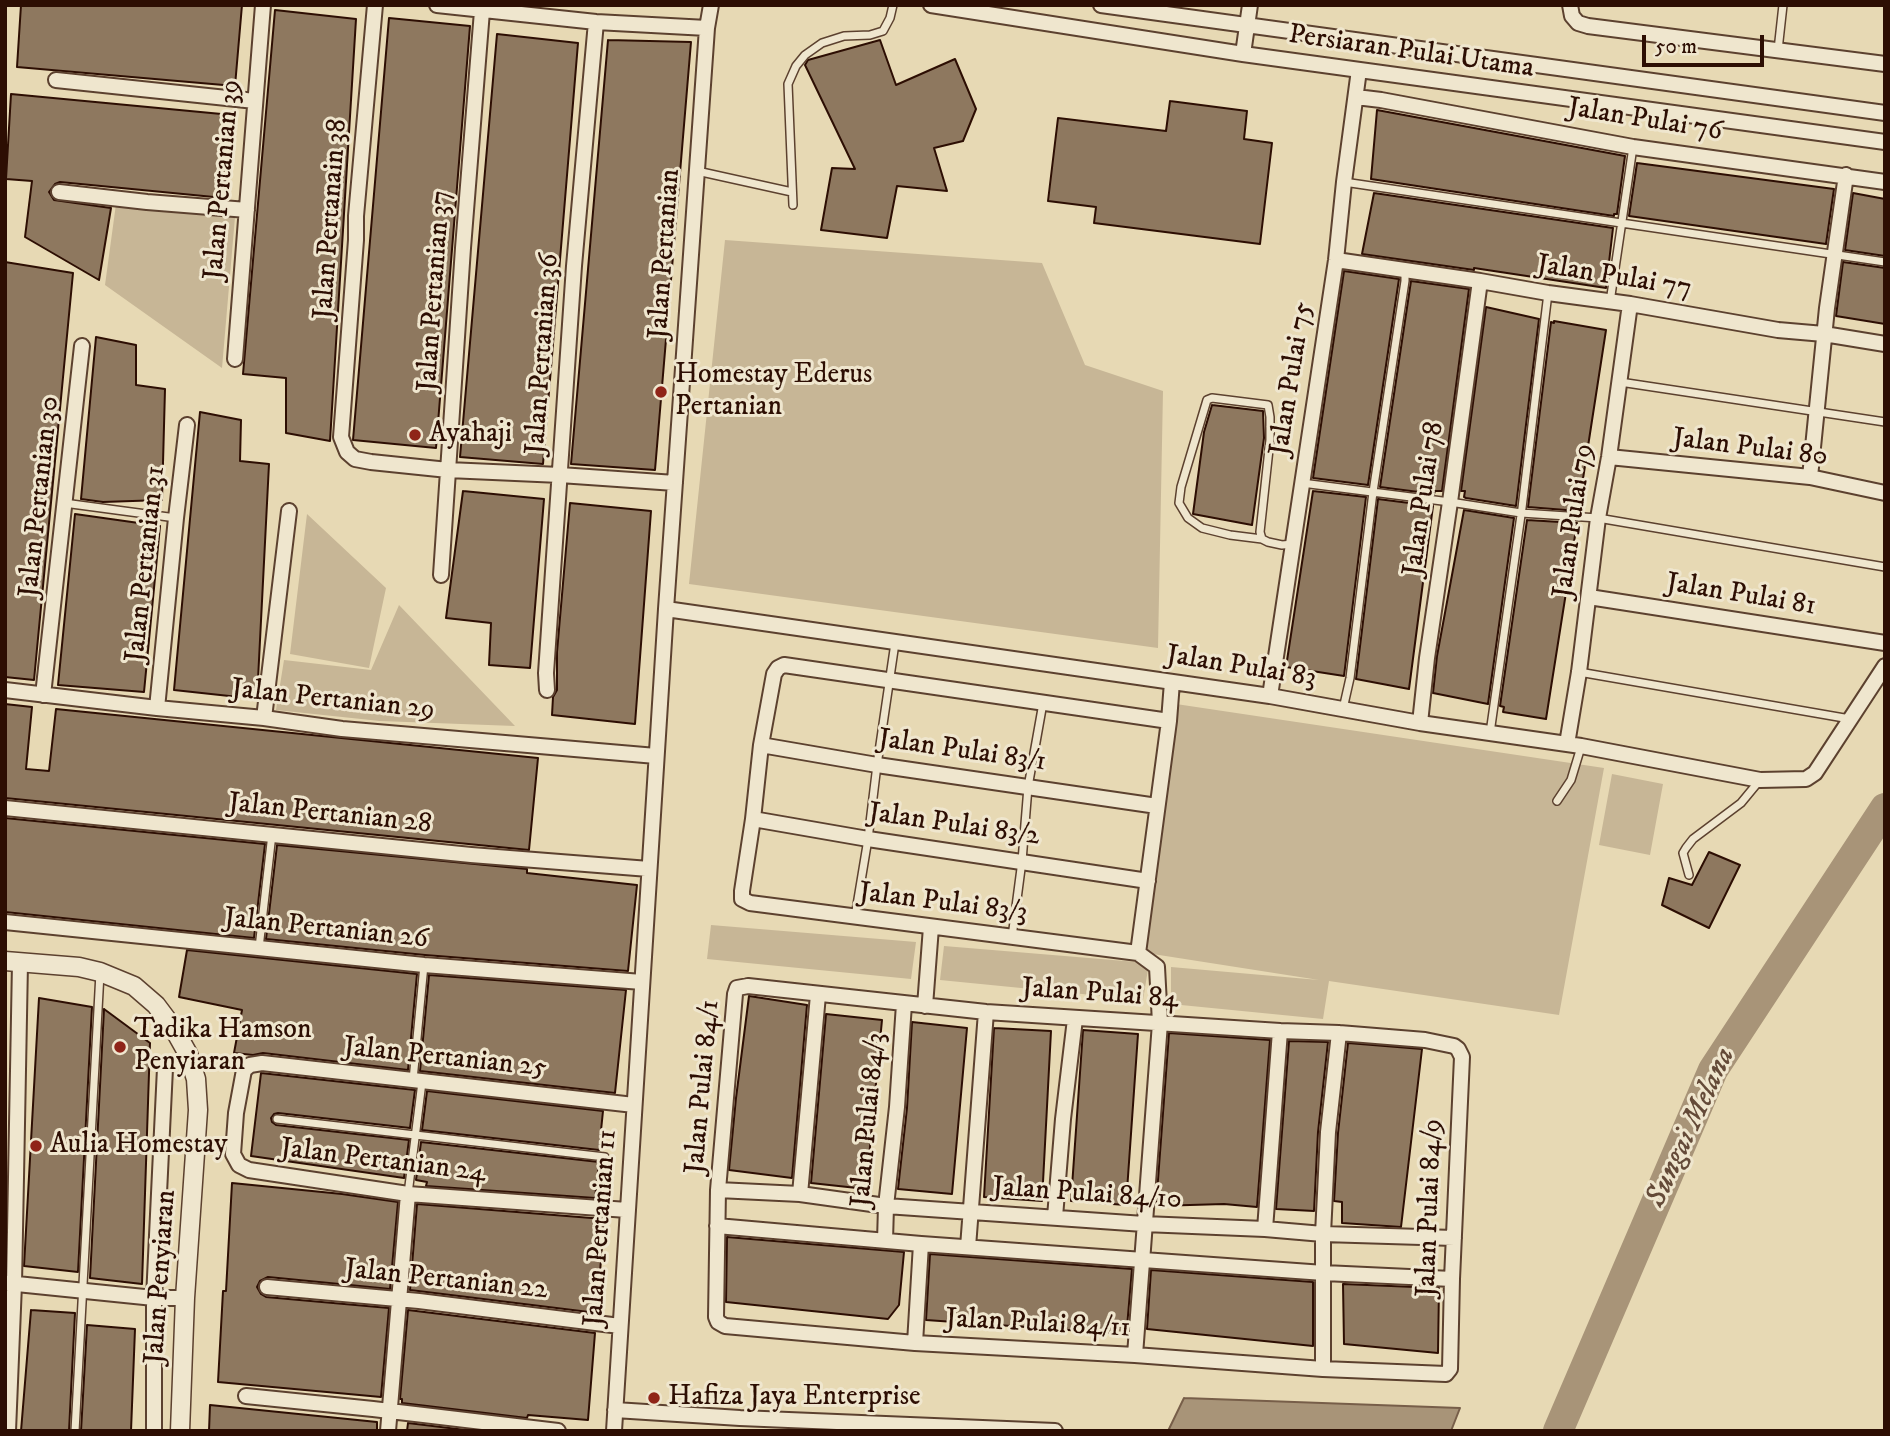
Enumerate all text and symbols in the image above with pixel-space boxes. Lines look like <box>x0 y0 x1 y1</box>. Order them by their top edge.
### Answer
street label: Persiaran Pulai Utama <box>1286 19 1536 87</box>
scale bar <box>1645 21 1768 65</box>
text: 50 m <box>1655 34 1697 60</box>
street label: Jalan Pertanian 39 <box>199 78 249 282</box>
street label: Jalan Pulai 76 <box>1565 92 1725 150</box>
street label: Jalan Pertanain 38 <box>308 118 356 320</box>
street label: Jalan Pertanian <box>643 168 689 340</box>
street label: Jalan Pertanian 37 <box>412 189 460 393</box>
street label: Jalan Pulai 77 <box>1534 249 1694 307</box>
street label: Jalan Pertanian 36 <box>520 252 568 456</box>
street label: Jalan Pulai 75 <box>1264 300 1322 458</box>
place label: Homestay Ederus Pertanian <box>675 359 872 425</box>
marker: Homestay Ederus Pertanian <box>653 384 669 400</box>
street label: Jalan Pertanian 30 <box>14 395 68 599</box>
place label: Ayahaji <box>429 418 512 452</box>
street label: Jalan Pulai 78 <box>1398 420 1452 578</box>
street label: Jalan Pulai 80 <box>1671 423 1829 475</box>
marker: Ayahaji <box>407 427 423 443</box>
street label: Jalan Pulai 79 <box>1548 442 1602 600</box>
street label: Jalan Pertanian 31 <box>120 464 174 664</box>
street label: Jalan Pulai 81 <box>1664 568 1818 624</box>
street label: Jalan Pulai 83 <box>1164 640 1318 696</box>
street label: Jalan Pertanian 29 <box>230 674 436 728</box>
street label: Jalan Pulai 83/1 <box>876 724 1048 780</box>
street label: Jalan Pertanian 28 <box>227 788 433 842</box>
street label: Jalan Pulai 83/2 <box>866 797 1042 855</box>
street label: Jalan Pulai 83/3 <box>857 877 1029 931</box>
street label: Jalan Pertanian 26 <box>222 903 430 957</box>
street label: Jalan Pulai 84 <box>1021 973 1179 1017</box>
street label: Jalan Pulai 84/1 <box>680 998 728 1176</box>
place label: Tadika Hamson Penyiaran <box>134 1014 312 1080</box>
street label: Jalan Pulai 84/3 <box>846 1031 894 1209</box>
street label: Jalan Pertanian 25 <box>342 1032 548 1086</box>
marker: Tadika Hamson Penyiaran <box>112 1039 128 1055</box>
water label: Sungai Melana <box>1639 1042 1745 1214</box>
street label: Jalan Pulai 84/9 <box>1411 1118 1451 1298</box>
place label: Aulia Homestay <box>50 1129 227 1163</box>
street label: Jalan Pertanian 11 <box>578 1129 626 1327</box>
street label: Jalan Pertanian 24 <box>279 1133 487 1191</box>
marker: Aulia Homestay <box>28 1138 44 1154</box>
street label: Jalan Pulai 84/10 <box>991 1172 1183 1218</box>
street label: Jalan Penyiaran <box>139 1189 185 1365</box>
street label: Jalan Pertanian 22 <box>343 1254 549 1308</box>
street label: Jalan Pulai 84/11 <box>945 1303 1131 1347</box>
place label: Hafiza Jaya Enterprise <box>668 1381 921 1415</box>
marker: Hafiza Jaya Enterprise <box>646 1390 662 1406</box>

